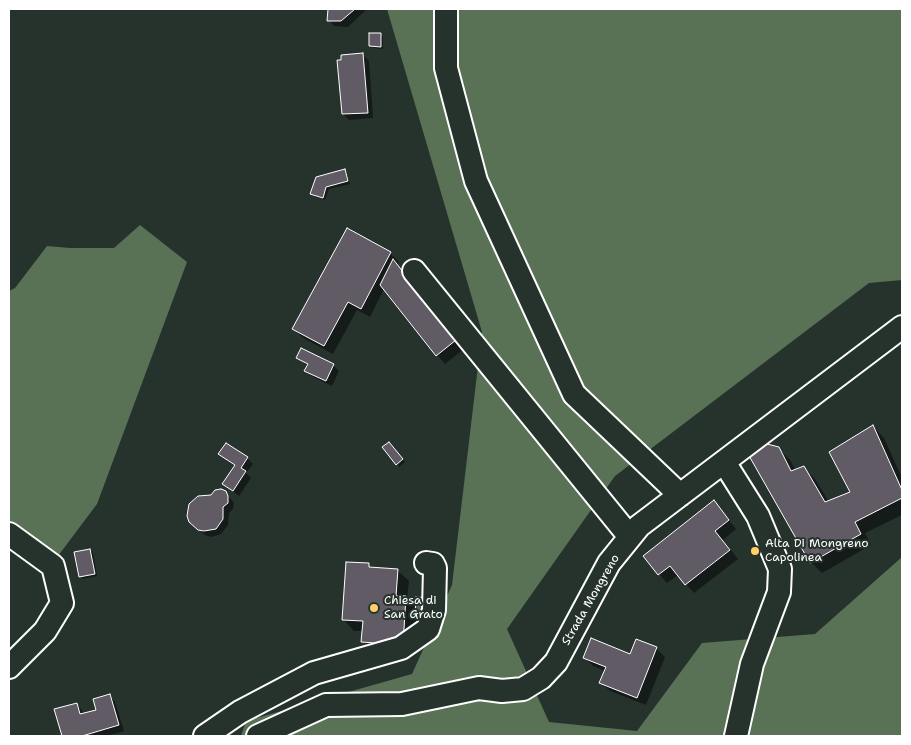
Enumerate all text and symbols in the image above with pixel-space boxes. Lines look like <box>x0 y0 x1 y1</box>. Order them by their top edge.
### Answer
place label: Alta Di Mongreno Capolinea <box>765 537 868 565</box>
marker: Alta Di Mongreno Capolinea <box>749 545 761 557</box>
street label: Strada Mongreno <box>559 552 623 648</box>
place label: Chiesa di San Grato <box>384 594 443 622</box>
marker: Chiesa di San Grato <box>368 602 380 614</box>

